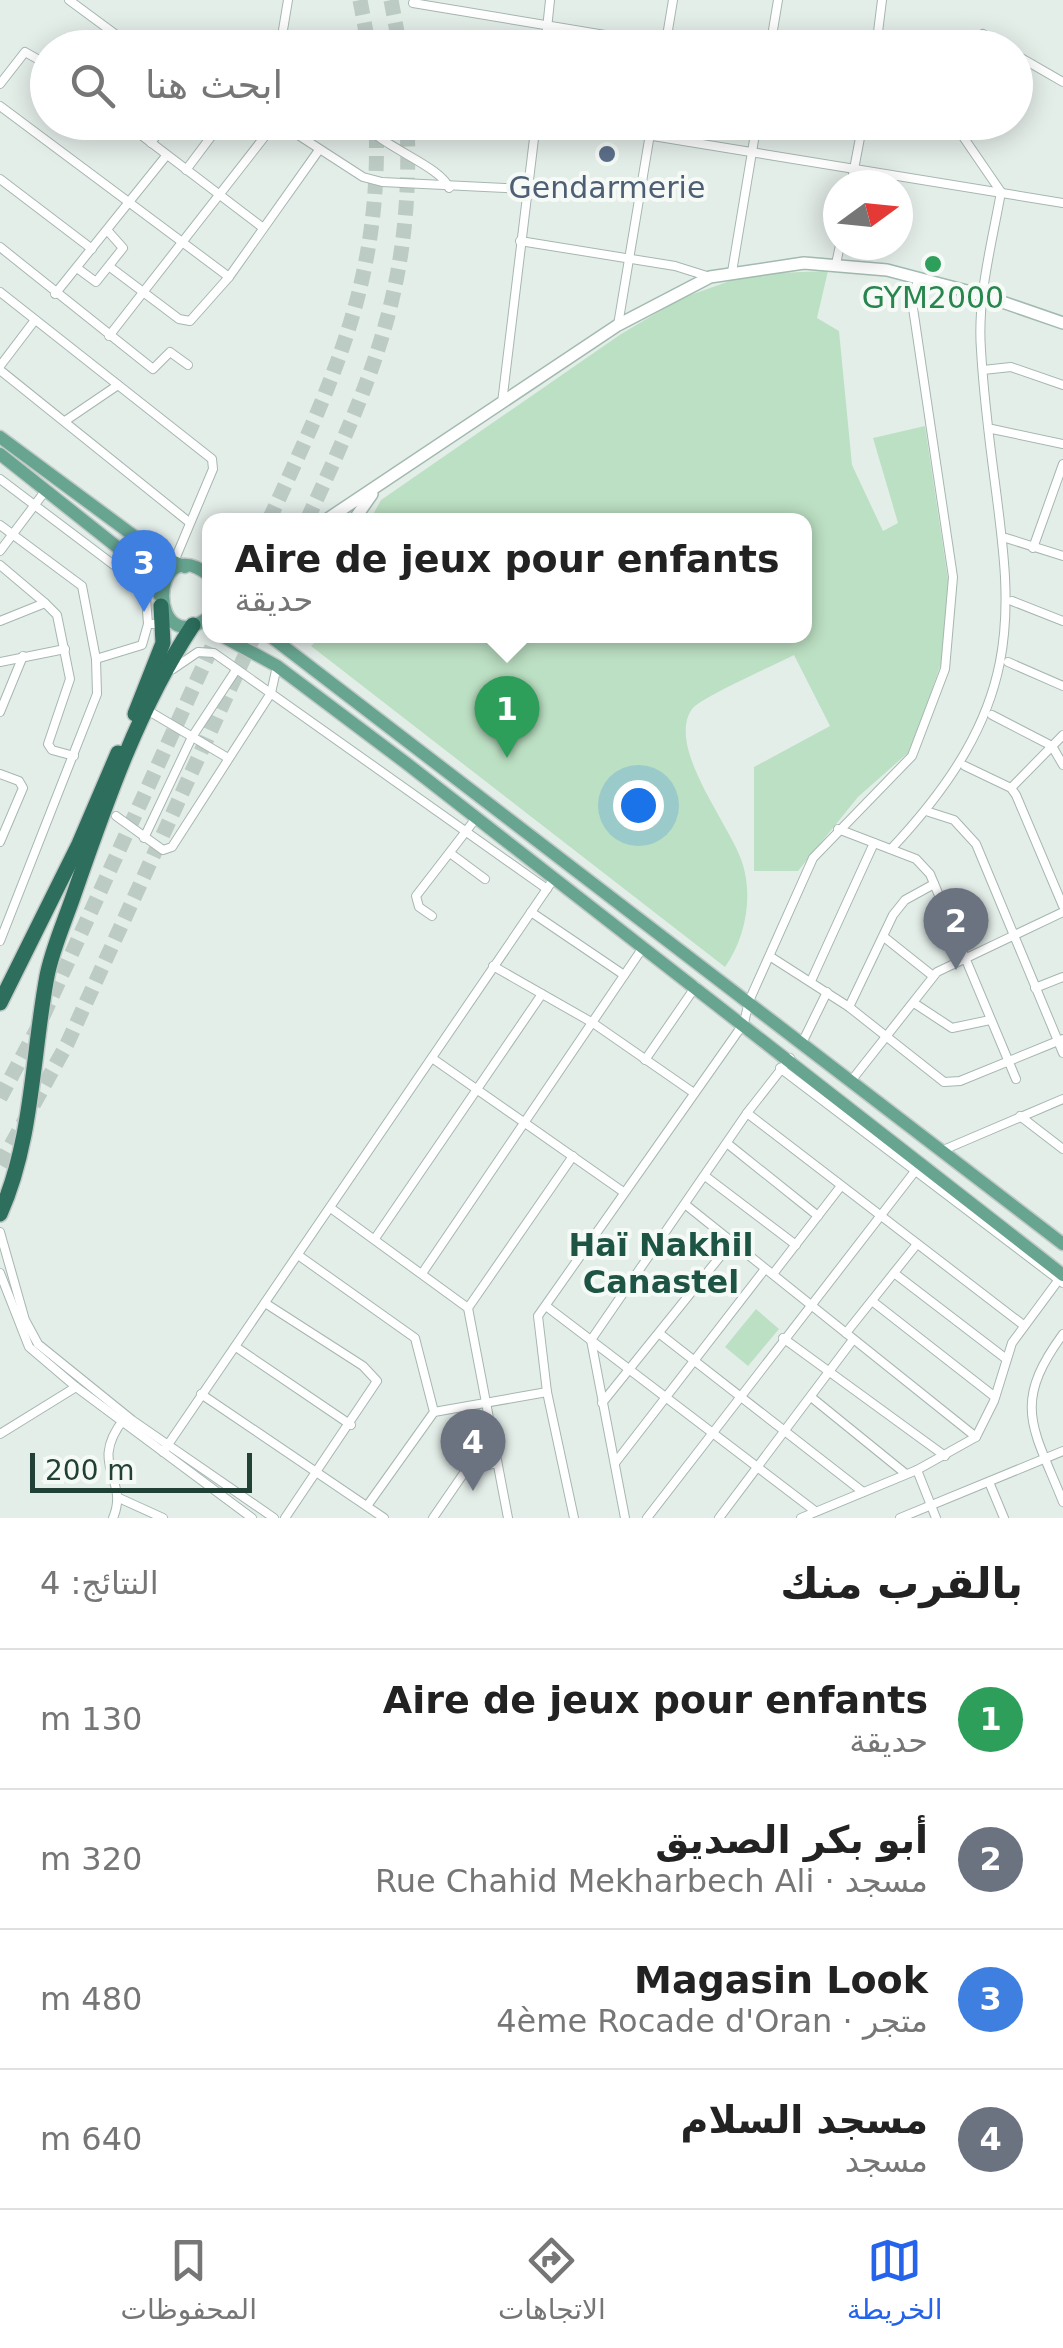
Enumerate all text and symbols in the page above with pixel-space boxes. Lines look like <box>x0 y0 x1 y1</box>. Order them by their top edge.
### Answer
search box <box>30 30 1033 140</box>
icon: search <box>65 58 120 113</box>
text: ابحث هنا <box>145 63 283 107</box>
marker: Gendarmerie <box>596 143 618 165</box>
place label: Gendarmerie <box>509 170 705 205</box>
north arrow <box>823 170 913 260</box>
marker: GYM2000 <box>922 253 944 275</box>
place label: GYM2000 <box>862 280 1004 315</box>
popup <box>202 513 812 643</box>
pin: 3 <box>112 530 176 612</box>
text: Aire de jeux pour enfants <box>234 537 780 581</box>
text: حديقة <box>234 581 313 619</box>
pin: 1 <box>474 676 540 758</box>
your location <box>613 780 664 831</box>
pin: 2 <box>924 888 988 970</box>
district label: Haï Nakhil Canastel <box>569 1226 753 1301</box>
pin: 4 <box>440 1408 506 1491</box>
scale bar <box>30 1448 252 1492</box>
text: 200 m <box>45 1454 135 1487</box>
text: بالقرب منك <box>780 1559 1023 1608</box>
text: النتائج: 4 <box>40 1564 159 1602</box>
text: Aire de jeux pour enfants <box>383 1678 928 1722</box>
text: 130 m <box>40 1700 142 1738</box>
text: 1 <box>979 1700 1002 1738</box>
text: حديقة <box>849 1722 928 1760</box>
text: أبو بكر الصديق <box>655 1818 928 1862</box>
text: 320 m <box>40 1840 142 1878</box>
text: 2 <box>979 1840 1002 1878</box>
text: مسجد · Rue Chahid Mekharbech Ali <box>375 1862 928 1900</box>
text: Magasin Look <box>634 1958 928 2002</box>
text: 480 m <box>40 1980 142 2018</box>
text: 3 <box>979 1980 1002 2018</box>
text: متجر · 4ème Rocade d'Oran <box>496 2002 928 2040</box>
text: مسجد السلام <box>681 2098 928 2142</box>
text: 640 m <box>40 2120 142 2158</box>
text: 4 <box>979 2120 1002 2158</box>
text: مسجد <box>845 2142 928 2180</box>
tab: المحفوظات <box>121 2233 257 2326</box>
tab: الاتجاهات <box>498 2233 606 2326</box>
tab: الخريطة <box>847 2233 942 2326</box>

